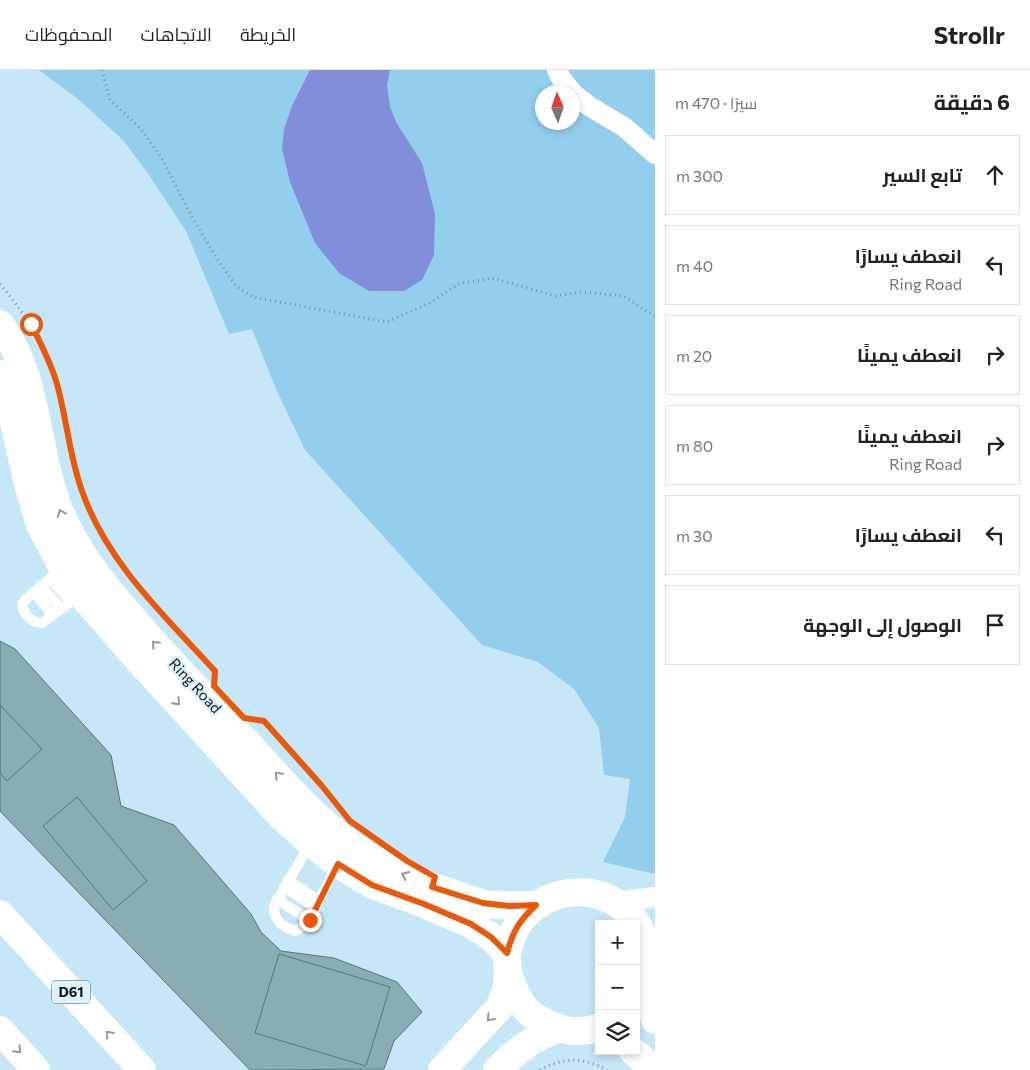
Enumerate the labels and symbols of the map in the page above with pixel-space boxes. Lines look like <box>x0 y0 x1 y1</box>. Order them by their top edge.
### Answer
north arrow <box>535 85 580 130</box>
route start <box>20 313 43 336</box>
one-way arrow <box>57 509 67 518</box>
one-way arrow <box>152 641 161 650</box>
street label: Ring Road <box>166 654 226 717</box>
one-way arrow <box>171 696 180 705</box>
one-way arrow <box>275 772 284 781</box>
one-way arrow <box>401 871 410 881</box>
route end <box>299 909 322 932</box>
road number: D61 <box>52 980 90 1004</box>
one-way arrow <box>487 1013 496 1022</box>
one-way arrow <box>106 1030 115 1039</box>
one-way arrow <box>12 1045 21 1054</box>

